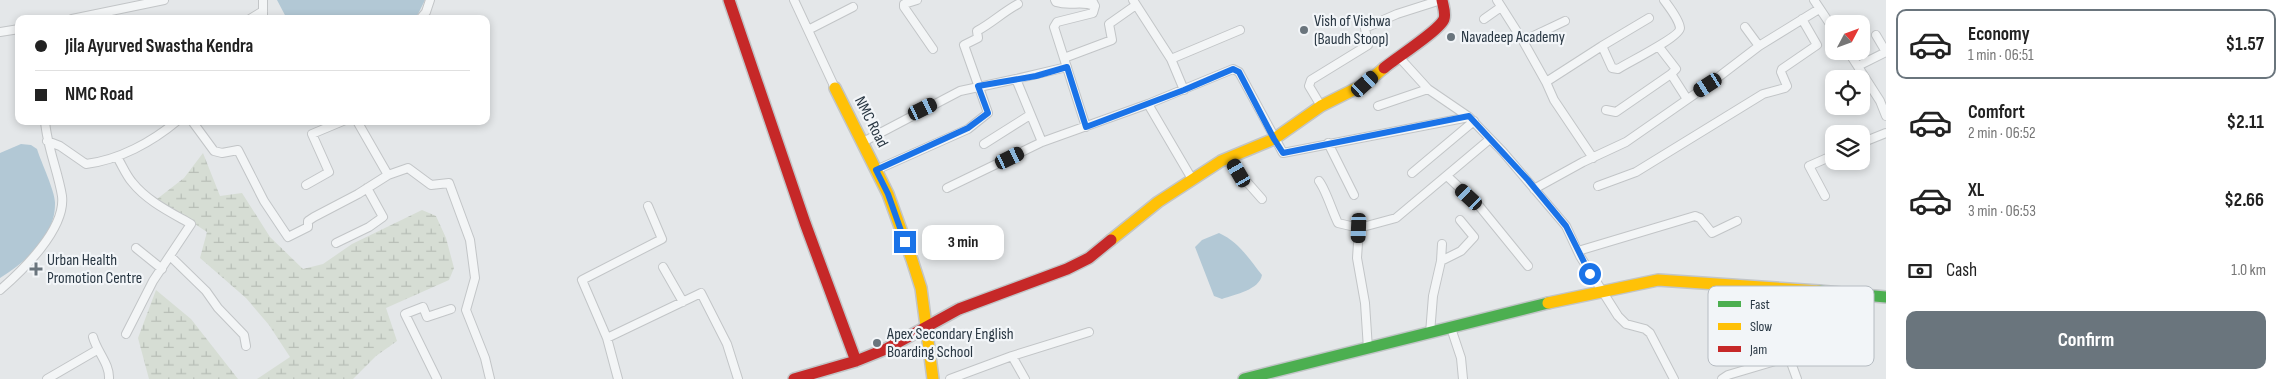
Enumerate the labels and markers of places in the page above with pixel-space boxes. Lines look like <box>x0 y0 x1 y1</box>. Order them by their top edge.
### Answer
place label: Vish of Vishwa (Baudh Stoop) <box>1314 12 1391 49</box>
marker: Vish of Vishwa (Baudh Stoop) <box>1298 24 1310 36</box>
place label: Navadeep Academy <box>1461 28 1565 47</box>
marker: Navadeep Academy <box>1445 31 1457 43</box>
place label: Urban Health Promotion Centre <box>47 251 142 288</box>
marker: Urban Health Promotion Centre <box>29 262 43 276</box>
place label: Apex Secondary English Boarding School <box>886 325 1014 362</box>
marker: Apex Secondary English Boarding School <box>871 337 883 349</box>

